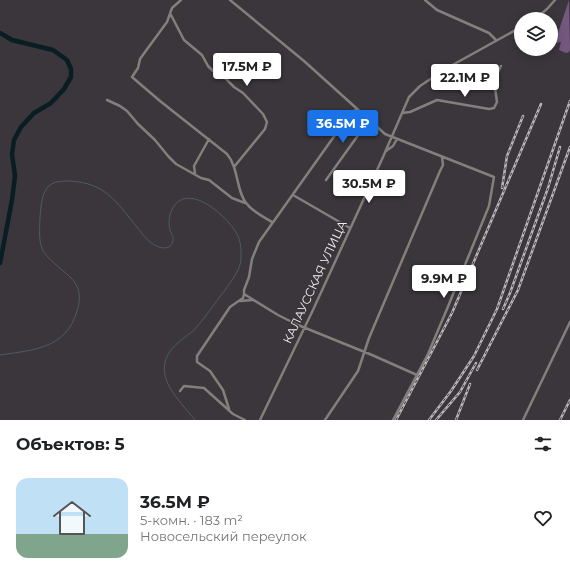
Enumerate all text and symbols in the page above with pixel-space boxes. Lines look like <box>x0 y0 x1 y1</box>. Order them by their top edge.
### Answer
map controls <box>514 12 558 56</box>
button: layers <box>514 12 558 56</box>
pin: 17.5M ₽ <box>210 53 284 87</box>
text: 17.5M ₽ <box>222 58 272 74</box>
pin: 22.1M ₽ <box>428 64 502 98</box>
text: 22.1M ₽ <box>440 69 490 85</box>
pin: 36.5M ₽ <box>306 110 380 144</box>
text: 36.5M ₽ <box>316 115 370 131</box>
pin: 30.5M ₽ <box>332 170 406 204</box>
text: 30.5M ₽ <box>342 175 396 191</box>
street label: КАЛАУССКАЯ УЛИЦА <box>279 218 350 346</box>
pin: 9.9M ₽ <box>411 265 477 299</box>
text: 9.9M ₽ <box>421 270 467 286</box>
icon: filters <box>532 433 554 455</box>
text: Объектов: 5 <box>16 434 125 454</box>
text: 36.5M ₽ <box>140 492 210 512</box>
icon: home <box>48 494 96 542</box>
icon: heart <box>532 507 554 529</box>
text: 5-комн. · 183 m² <box>140 512 243 528</box>
text: Новосельский переулок <box>140 528 307 544</box>

